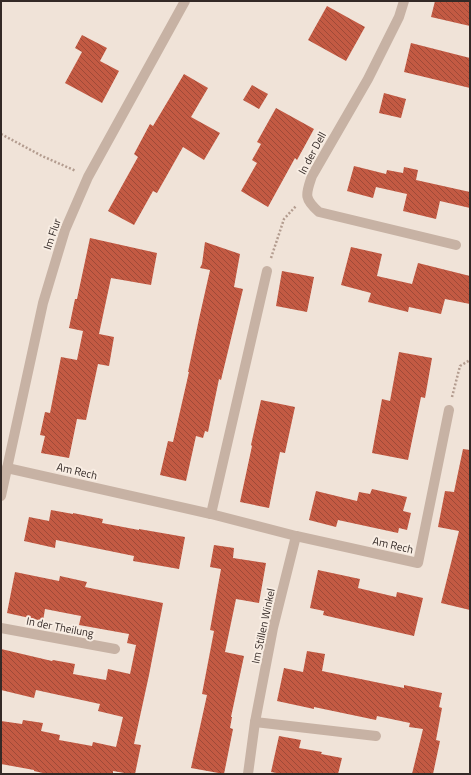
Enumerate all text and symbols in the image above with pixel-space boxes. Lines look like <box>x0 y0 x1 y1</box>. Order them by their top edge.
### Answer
street label: In der Dell <box>294 129 330 177</box>
street label: Im Flur <box>39 216 65 252</box>
street label: Am Rech <box>55 459 99 483</box>
street label: Am Rech <box>371 533 415 557</box>
street label: Im Stillen Winkel <box>247 587 279 665</box>
street label: In der Theilung <box>25 613 95 641</box>

